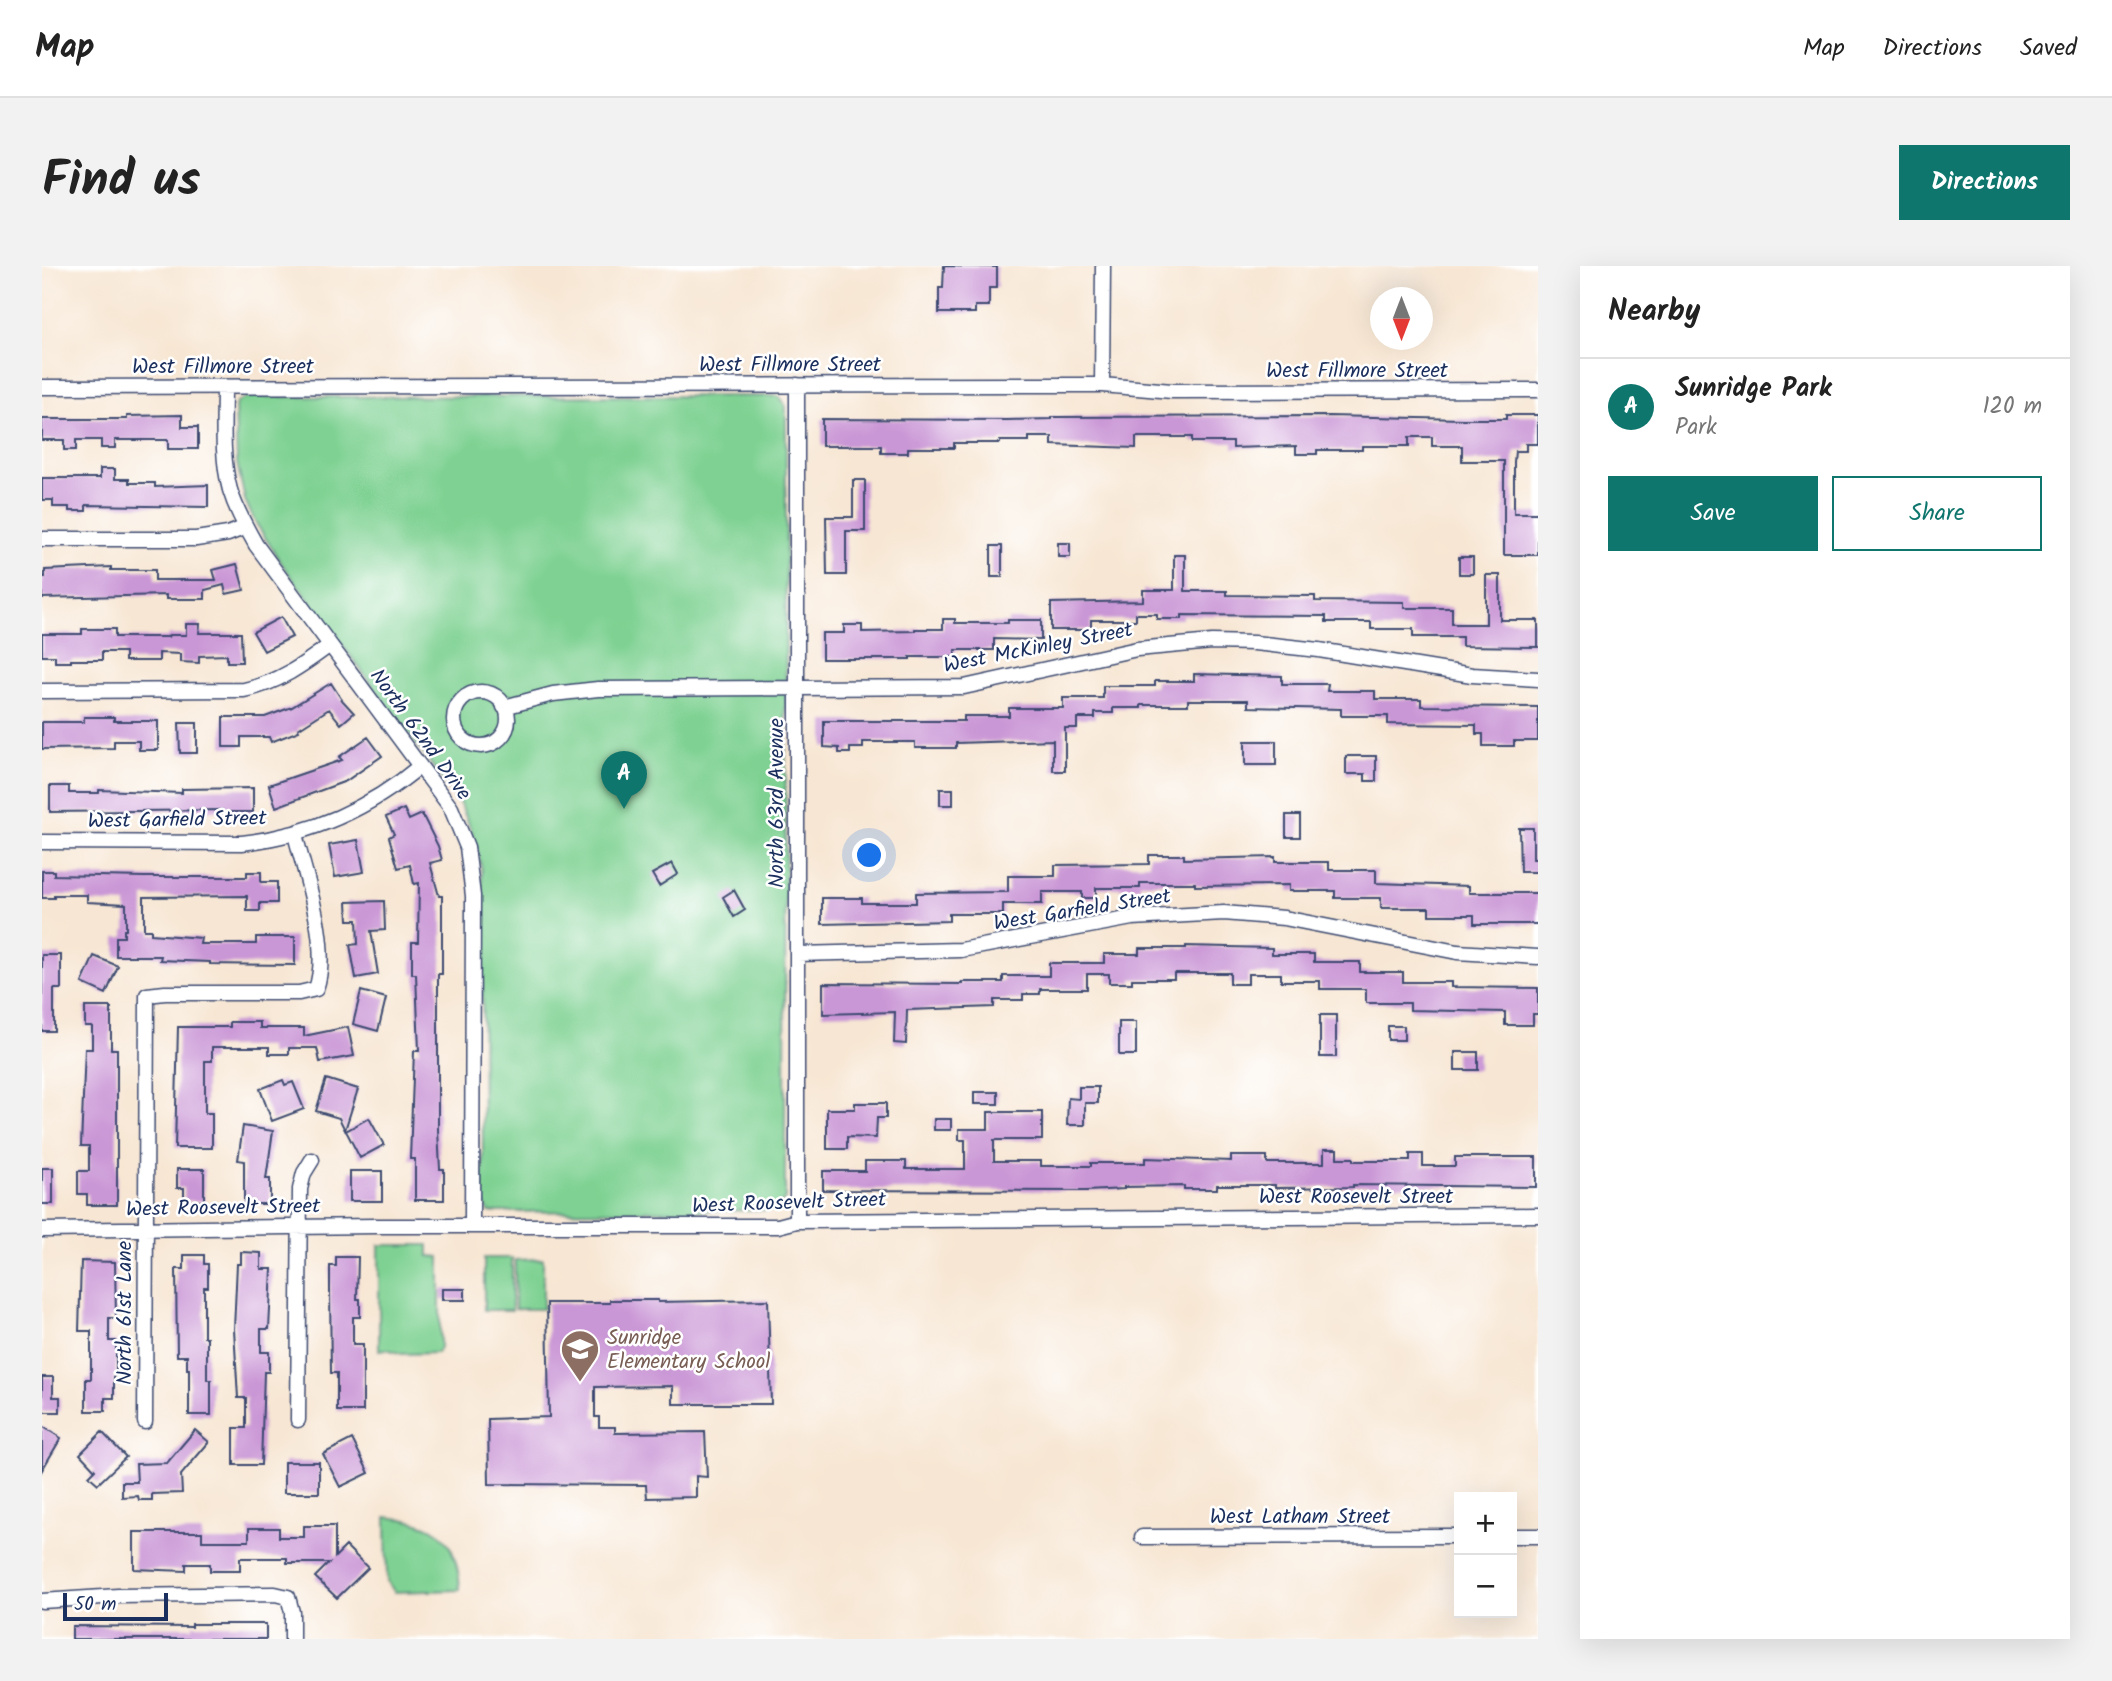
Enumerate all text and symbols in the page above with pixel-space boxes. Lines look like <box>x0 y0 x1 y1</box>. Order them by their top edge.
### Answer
text: Map <box>35 22 95 75</box>
text: Map <box>1803 29 1845 68</box>
text: Directions <box>1883 29 1982 68</box>
text: Saved <box>2020 29 2077 68</box>
text: Find us <box>42 143 200 221</box>
button: Directions <box>1899 145 2070 220</box>
north arrow <box>1370 287 1433 350</box>
text: Nearby <box>1608 288 1700 336</box>
street label: West Fillmore Street <box>699 349 882 382</box>
street label: West Fillmore Street <box>132 351 315 384</box>
street label: West Fillmore Street <box>1266 355 1449 388</box>
text: Sunridge Park <box>1675 368 1832 410</box>
text: A <box>1624 389 1638 425</box>
text: 120 m <box>1982 389 2042 425</box>
text: Park <box>1675 410 1717 446</box>
button: Save <box>1608 476 1818 551</box>
button: Share <box>1832 476 2042 551</box>
street label: West McKinley Street <box>941 614 1137 683</box>
street label: North 62nd Drive <box>361 662 479 808</box>
street label: North 63rd Avenue <box>761 718 794 888</box>
pin: A <box>601 751 647 809</box>
street label: West Garfield Street <box>87 802 268 839</box>
your location <box>852 838 886 872</box>
street label: West Garfield Street <box>991 880 1174 941</box>
street label: West Roosevelt Street <box>1259 1181 1454 1214</box>
street label: West Roosevelt Street <box>691 1184 888 1223</box>
street label: West Roosevelt Street <box>126 1190 321 1227</box>
street label: North 61st Lane <box>109 1240 142 1385</box>
place label: Sunridge Elementary School <box>607 1322 770 1379</box>
school or university icon: Sunridge Elementary School <box>559 1328 601 1383</box>
map controls <box>1454 1492 1517 1618</box>
button: + <box>1454 1492 1517 1555</box>
street label: West Latham Street <box>1210 1501 1391 1534</box>
button: − <box>1454 1555 1517 1618</box>
scale bar <box>63 1590 168 1622</box>
text: 50 m <box>74 1590 116 1620</box>

